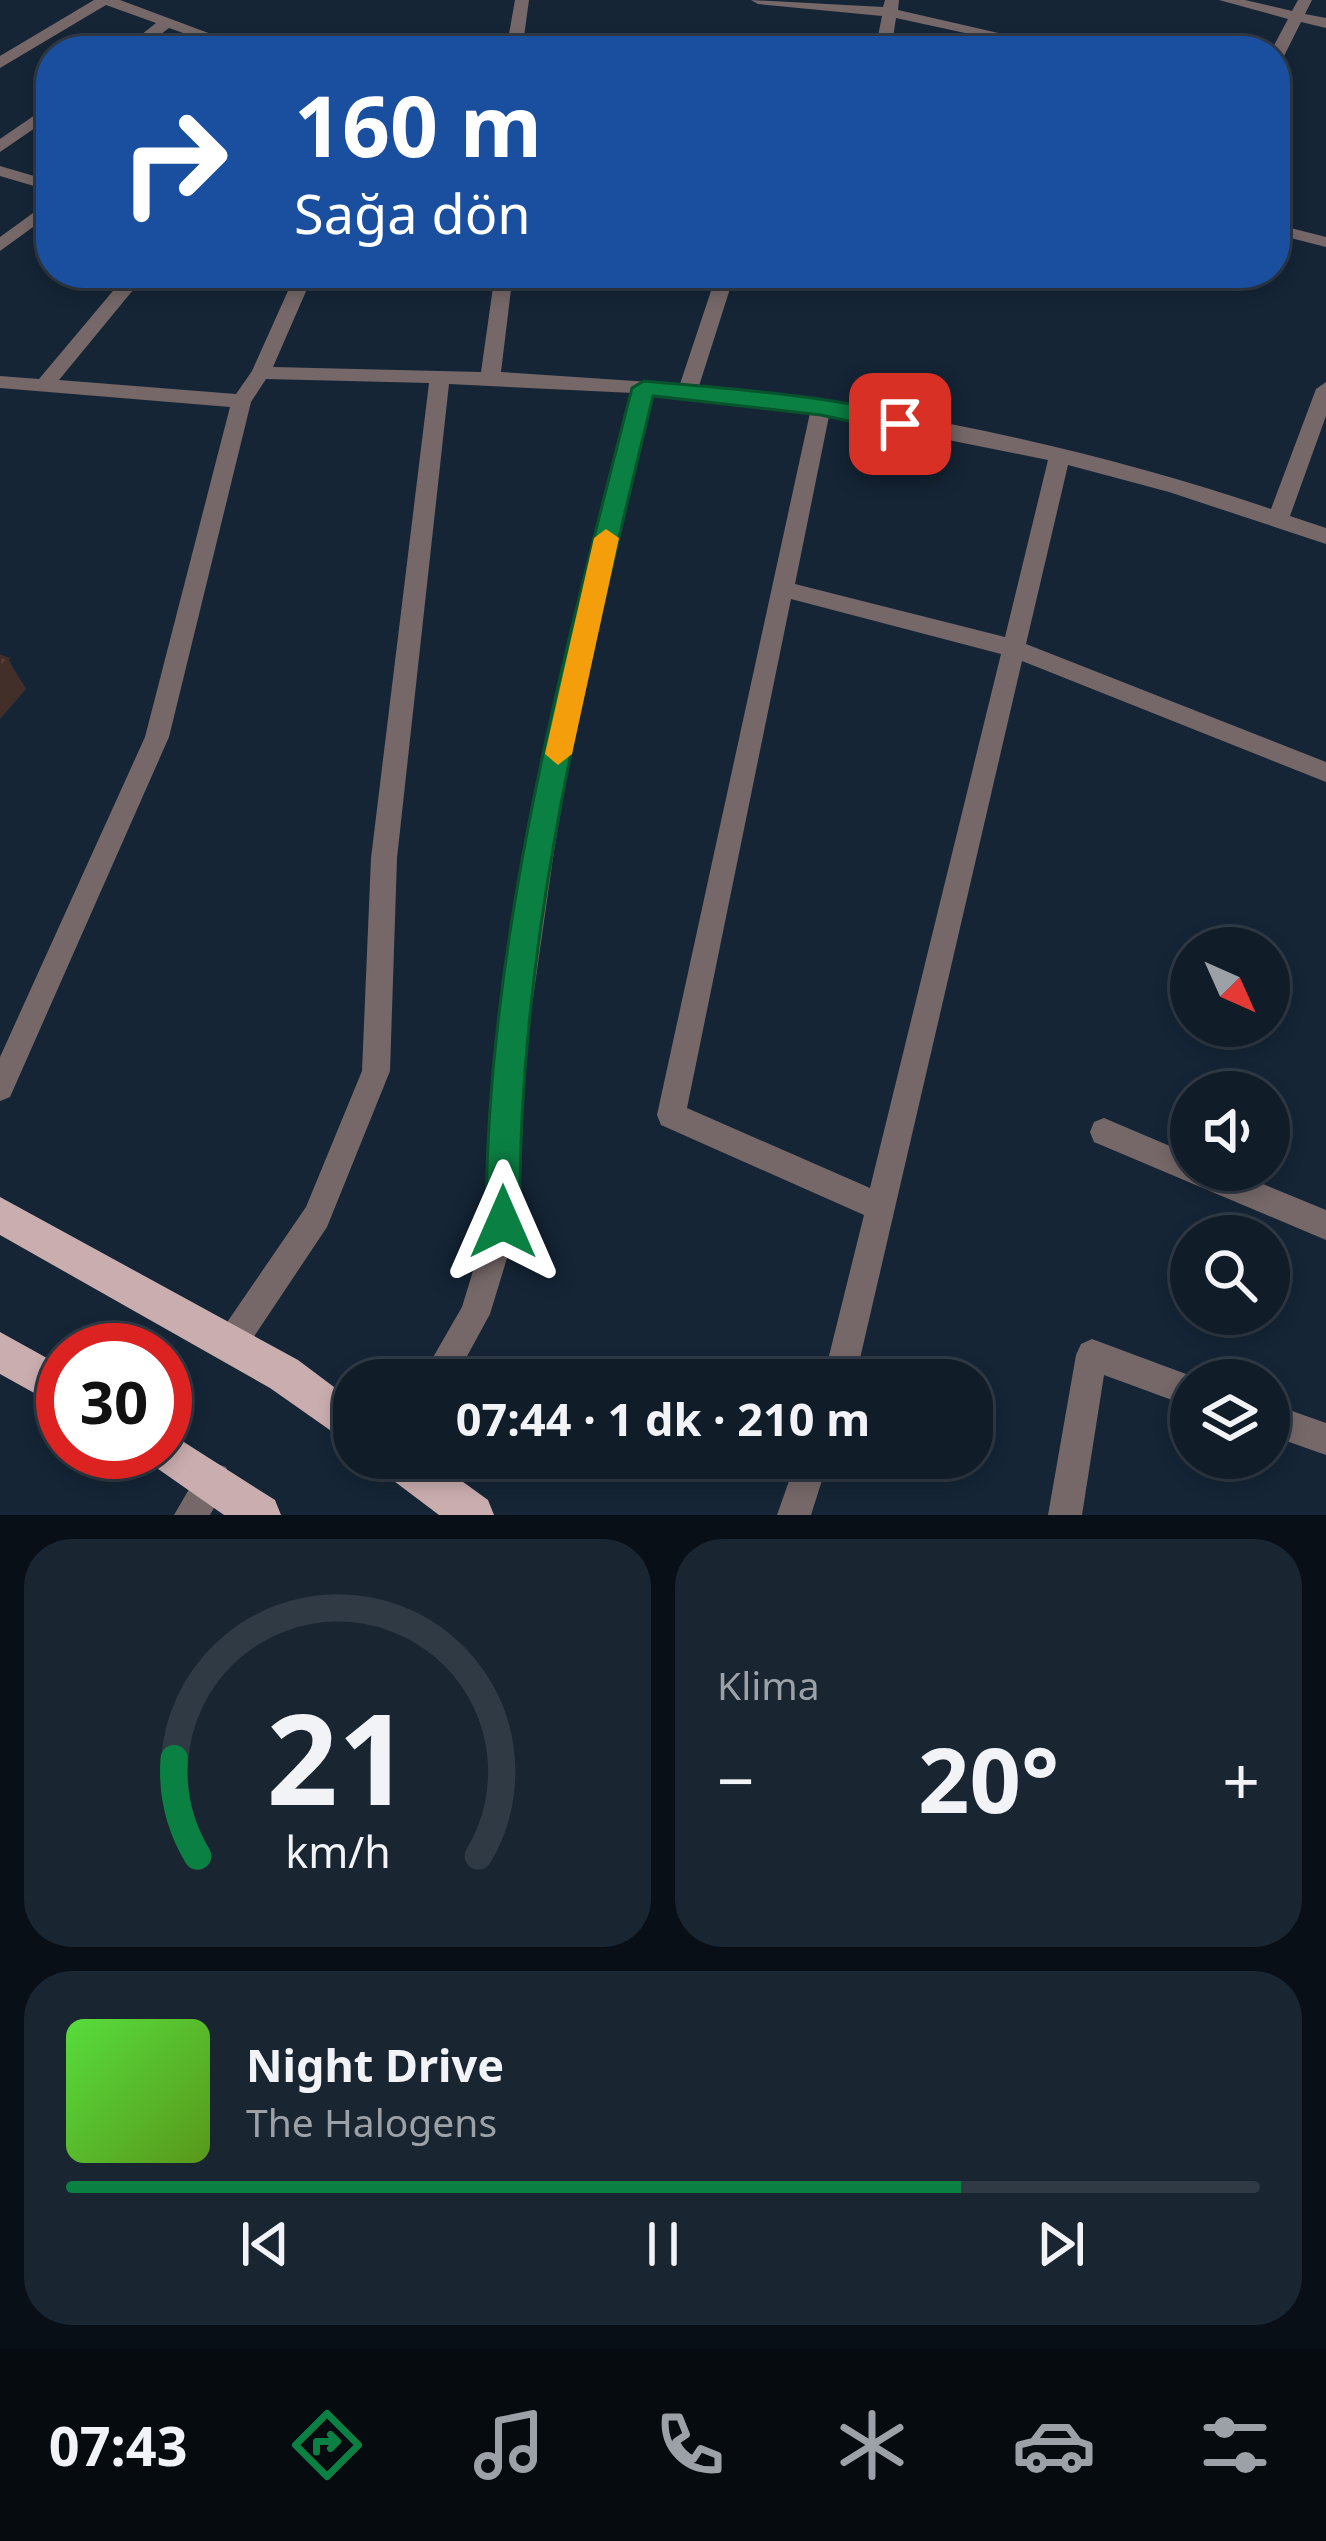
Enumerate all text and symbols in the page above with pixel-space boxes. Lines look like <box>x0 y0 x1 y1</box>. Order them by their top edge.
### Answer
text: 160 m <box>294 67 542 182</box>
icon: right <box>96 84 252 240</box>
text: Sağa dön <box>294 176 531 250</box>
pin <box>849 373 951 475</box>
icon: arrive <box>867 391 933 457</box>
north arrow <box>1170 927 1290 1047</box>
map controls <box>1170 927 1290 1479</box>
button: sound <box>1170 1071 1290 1191</box>
position arrow <box>440 1159 566 1285</box>
button: search <box>1170 1215 1290 1335</box>
speed limit sign: 30 <box>36 1323 192 1479</box>
button: layers <box>1170 1359 1290 1479</box>
text: 07:44 · 1 dk · 210 m <box>456 1388 870 1449</box>
text: Klima <box>717 1658 820 1711</box>
text: 21 <box>266 1672 409 1842</box>
text: 20° <box>918 1717 1059 1839</box>
text: − <box>717 1734 755 1824</box>
text: + <box>1222 1734 1260 1824</box>
text: km/h <box>285 1822 390 1881</box>
text: Night Drive <box>246 2034 504 2095</box>
text: The Halogens <box>246 2095 497 2148</box>
icon: previous <box>232 2211 298 2277</box>
icon: pause <box>630 2211 696 2277</box>
icon: next <box>1028 2211 1094 2277</box>
icon: directions <box>285 2403 369 2487</box>
icon: music <box>467 2403 551 2487</box>
icon: phone <box>648 2403 732 2487</box>
icon: climate <box>830 2403 914 2487</box>
icon: car <box>1012 2403 1096 2487</box>
icon: filters <box>1193 2403 1277 2487</box>
text: 07:43 <box>49 2408 188 2482</box>

